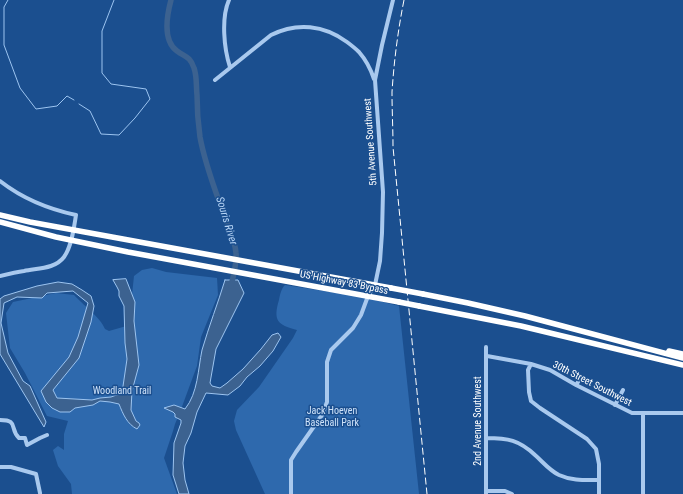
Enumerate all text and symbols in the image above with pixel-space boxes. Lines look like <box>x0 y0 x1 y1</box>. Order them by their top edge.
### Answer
street label: 5th Avenue Southwest <box>362 98 380 186</box>
water label: Souris River <box>212 195 240 247</box>
street label: US Highway 83 Bypass <box>299 269 389 297</box>
street label: 30th Street Southwest <box>550 359 634 409</box>
street label: 2nd Avenue Southwest <box>472 376 484 466</box>
park label: Woodland Trail <box>93 385 151 397</box>
park label: Jack Hoeven Baseball Park <box>305 405 359 428</box>

